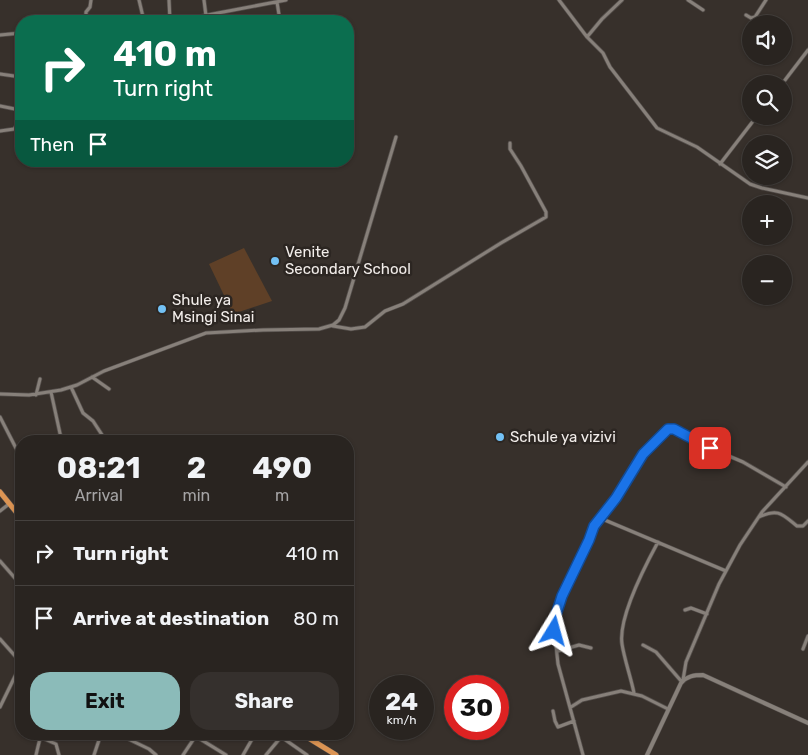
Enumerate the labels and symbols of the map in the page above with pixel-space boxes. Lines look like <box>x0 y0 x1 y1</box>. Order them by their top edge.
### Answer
place label: Venite Secondary School <box>285 243 411 278</box>
marker: Venite Secondary School <box>269 255 281 267</box>
place label: Shule ya Msingi Sinai <box>172 291 255 326</box>
marker: Shule ya Msingi Sinai <box>156 303 168 315</box>
pin <box>689 427 731 469</box>
place label: Schule ya vizivi <box>510 428 616 446</box>
marker: Schule ya vizivi <box>494 431 506 443</box>
position arrow <box>527 604 579 656</box>
speed limit sign: 30 <box>444 675 509 740</box>

